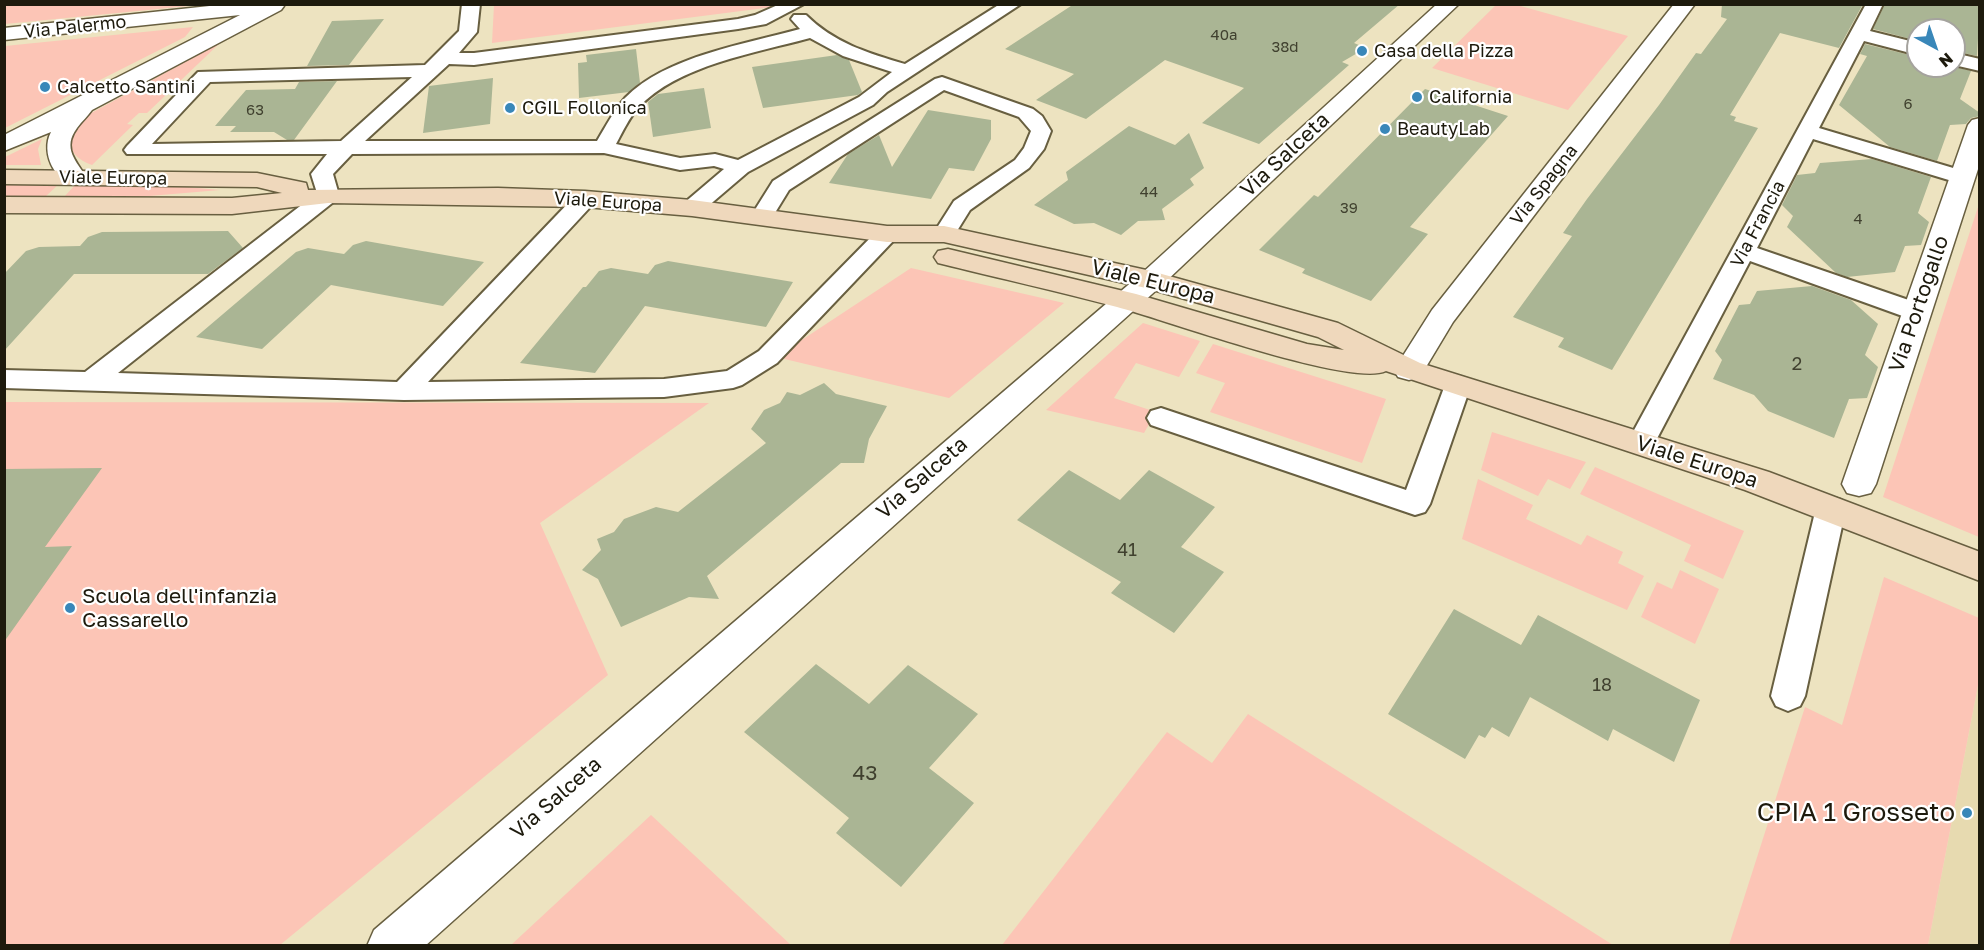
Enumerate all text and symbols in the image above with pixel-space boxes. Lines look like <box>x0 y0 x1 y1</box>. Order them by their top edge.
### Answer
street label: Via Palermo <box>23 11 127 43</box>
north arrow <box>1906 18 1966 78</box>
house number: 40a <box>1211 26 1237 44</box>
house number: 38d <box>1271 38 1299 56</box>
place label: Casa della Pizza <box>1374 40 1514 62</box>
marker: Casa della Pizza <box>1355 44 1369 58</box>
text: N <box>1935 49 1957 72</box>
place label: Calcetto Santini <box>57 76 195 98</box>
marker: Calcetto Santini <box>38 80 52 94</box>
place label: California <box>1429 86 1512 108</box>
marker: California <box>1410 90 1424 104</box>
house number: 6 <box>1903 95 1913 113</box>
place label: CGIL Follonica <box>522 97 647 119</box>
house number: 63 <box>246 101 264 119</box>
marker: CGIL Follonica <box>503 101 517 115</box>
street label: Via Salceta <box>1235 107 1335 203</box>
place label: BeautyLab <box>1397 118 1490 140</box>
marker: BeautyLab <box>1378 122 1392 136</box>
street label: Via Spagna <box>1506 140 1582 230</box>
street label: Viale Europa <box>59 166 167 190</box>
street label: Via Francia <box>1726 177 1790 271</box>
house number: 44 <box>1140 183 1158 201</box>
street label: Viale Europa <box>553 187 663 217</box>
house number: 39 <box>1340 199 1358 217</box>
house number: 4 <box>1853 210 1863 228</box>
street label: Via Portogallo <box>1884 232 1954 376</box>
street label: Viale Europa <box>1089 254 1217 310</box>
house number: 2 <box>1792 353 1802 375</box>
street label: Viale Europa <box>1633 430 1761 494</box>
street label: Via Salceta <box>871 432 973 524</box>
house number: 41 <box>1117 539 1137 561</box>
place label: Scuola dell'infanzia Cassarello <box>82 583 277 633</box>
marker: Scuola dell'infanzia Cassarello <box>63 601 77 615</box>
house number: 18 <box>1592 674 1612 696</box>
street label: Via Salceta <box>505 752 607 844</box>
house number: 43 <box>852 760 878 786</box>
place label: CPIA 1 Grosseto <box>1757 797 1955 829</box>
marker: CPIA 1 Grosseto <box>1960 806 1974 820</box>

